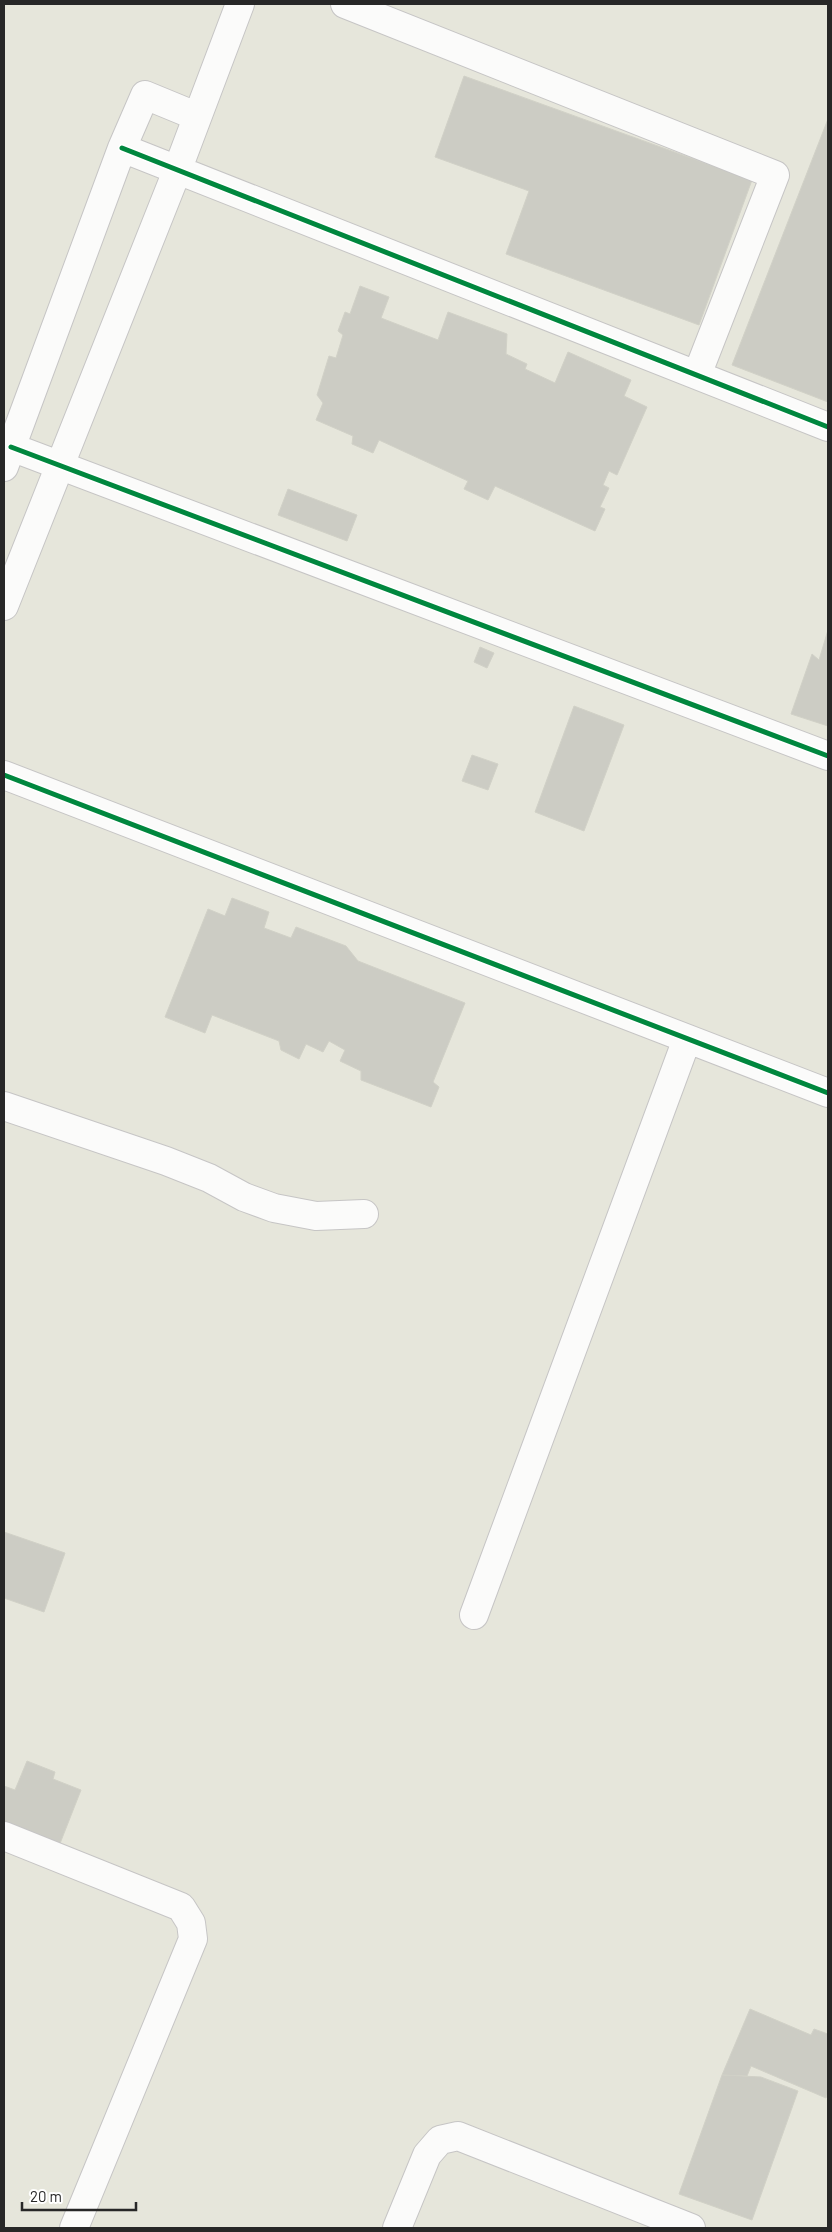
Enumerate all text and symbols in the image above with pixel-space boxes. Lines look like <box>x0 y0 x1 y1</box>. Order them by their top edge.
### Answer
scale bar <box>22 2180 136 2212</box>
text: 20 m <box>30 2187 62 2205</box>

